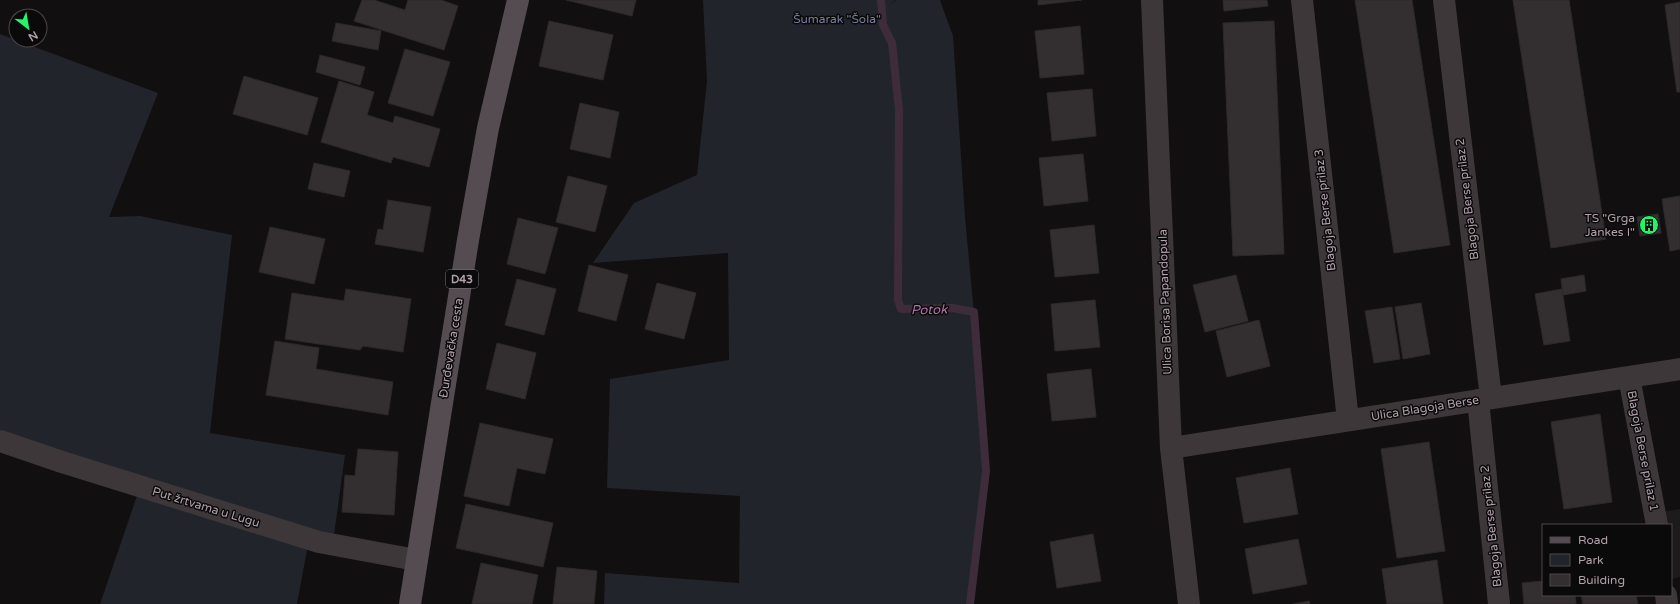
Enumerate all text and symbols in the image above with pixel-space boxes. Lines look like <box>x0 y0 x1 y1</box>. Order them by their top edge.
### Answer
north arrow <box>8 8 48 48</box>
park label: Šumarak "Šola" <box>793 12 881 26</box>
text: N <box>26 28 40 44</box>
street label: Blagoja Berse prilaz 2 <box>1453 137 1481 261</box>
street label: Blagoja Berse prilaz 3 <box>1312 148 1338 272</box>
place label: TS "Grga Jankes I" <box>1584 211 1635 239</box>
building icon: TS "Grga Jankes I" <box>1638 214 1660 236</box>
street label: Ulica Borisa Papandopula <box>1155 229 1175 375</box>
road number: D43 <box>446 270 478 288</box>
street label: Đurđevačka cesta <box>436 297 466 399</box>
water label: Potok <box>911 302 948 318</box>
street label: Blagoja Berse prilaz 1 <box>1624 389 1662 513</box>
street label: Ulica Blagoja Berse <box>1370 393 1480 423</box>
street label: Blagoja Berse prilaz 2 <box>1478 464 1504 588</box>
street label: Put žrtvama u Lugu <box>151 484 261 530</box>
legend <box>1542 524 1672 596</box>
text: Road <box>1578 533 1608 547</box>
text: Park <box>1578 553 1604 567</box>
text: Building <box>1578 573 1625 587</box>

